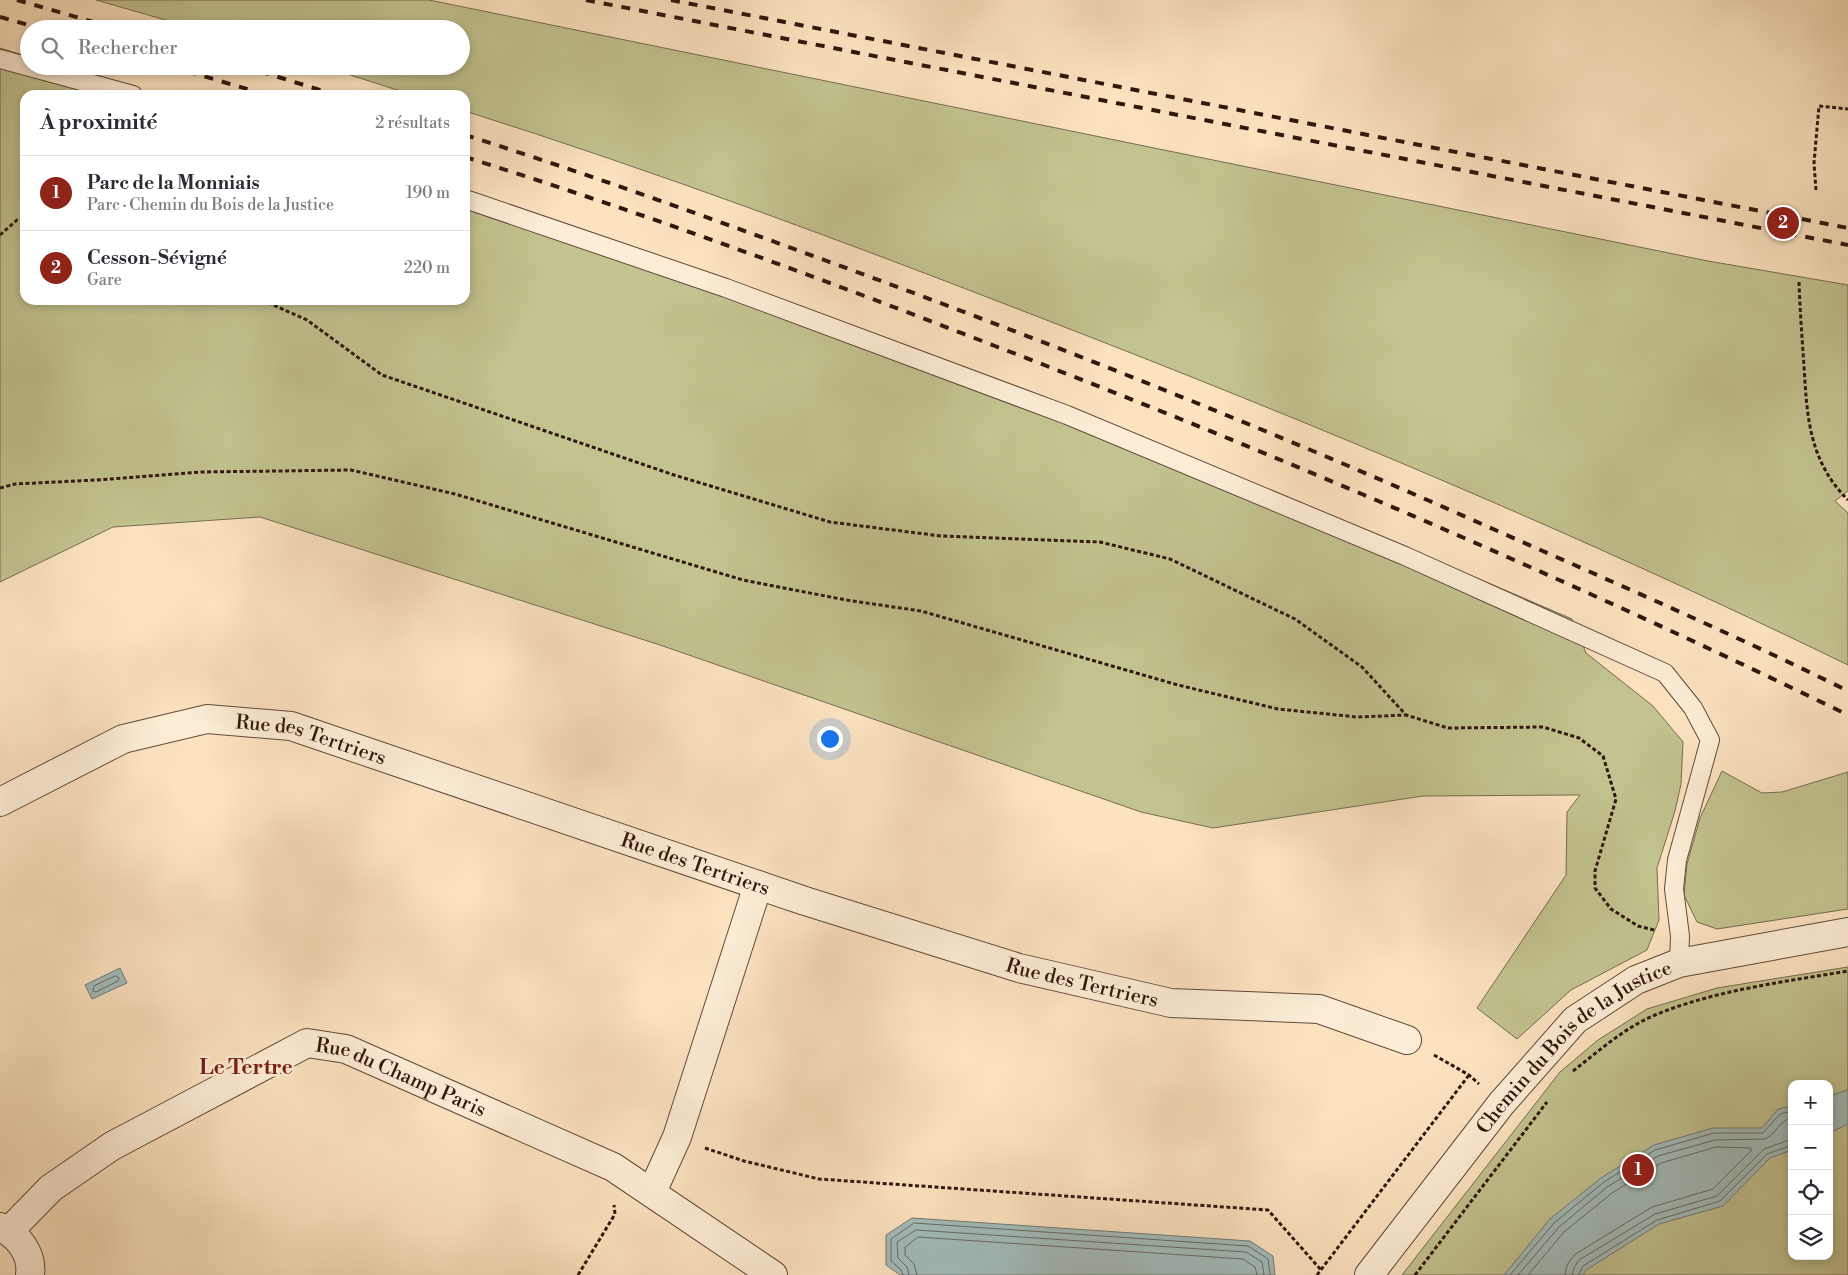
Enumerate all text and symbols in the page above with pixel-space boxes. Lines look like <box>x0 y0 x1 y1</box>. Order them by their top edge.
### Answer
search box <box>20 20 470 75</box>
icon: search <box>38 34 66 62</box>
text: Rechercher <box>78 36 177 60</box>
text: À proximité <box>40 110 157 136</box>
text: 2 résultats <box>375 113 450 133</box>
text: Parc de la Monniais <box>87 171 260 195</box>
text: 1 <box>52 183 60 203</box>
text: 190 m <box>406 183 450 203</box>
text: Parc · Chemin du Bois de la Justice <box>87 195 334 215</box>
pin: 2 <box>1767 204 1799 242</box>
text: Cesson-Sévigné <box>87 246 227 270</box>
text: 2 <box>51 258 61 278</box>
text: 220 m <box>404 258 450 278</box>
text: Gare <box>87 270 122 290</box>
street label: Rue des Tertriers <box>234 710 389 771</box>
your location <box>817 726 843 752</box>
street label: Rue des Tertriers <box>617 828 773 902</box>
street label: Rue des Tertriers <box>1003 954 1161 1014</box>
street label: Chemin du Bois de la Justice <box>1471 956 1676 1140</box>
street label: Rue du Champ Paris <box>314 1034 490 1123</box>
district label: Le Tertre <box>199 1055 293 1081</box>
map controls <box>1788 1080 1833 1260</box>
button: + <box>1788 1080 1833 1125</box>
button: − <box>1788 1125 1833 1170</box>
pin: 1 <box>1622 1151 1654 1189</box>
button: locate <box>1788 1170 1833 1215</box>
button: layers <box>1788 1215 1833 1260</box>

